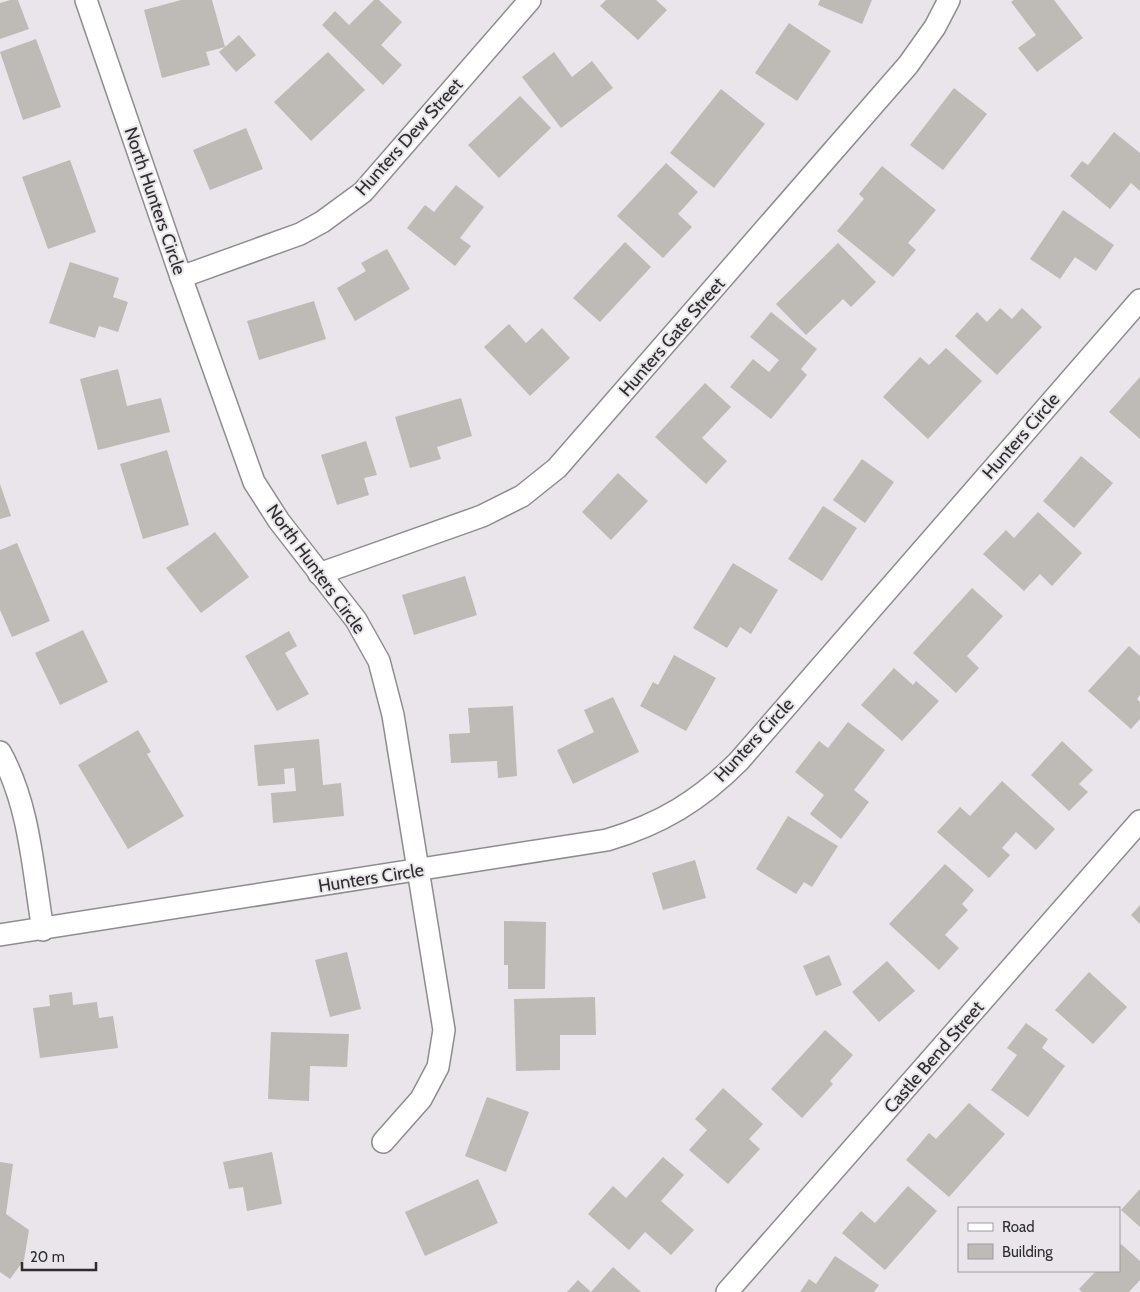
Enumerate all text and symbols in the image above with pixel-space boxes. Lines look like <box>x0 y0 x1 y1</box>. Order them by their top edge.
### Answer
street label: Hunters Dew Street <box>351 74 467 200</box>
street label: North Hunters Circle <box>119 124 191 278</box>
street label: Hunters Gate Street <box>614 273 730 401</box>
street label: Hunters Circle <box>978 389 1064 483</box>
street label: North Hunters Circle <box>262 500 370 638</box>
street label: Hunters Circle <box>710 693 798 787</box>
street label: Hunters Circle <box>317 859 425 897</box>
street label: Castle Bend Street <box>879 997 989 1117</box>
legend <box>958 1207 1120 1272</box>
text: Road <box>1002 1218 1035 1236</box>
scale bar <box>22 1240 96 1272</box>
text: Building <box>1002 1243 1053 1261</box>
text: 20 m <box>30 1248 65 1266</box>

